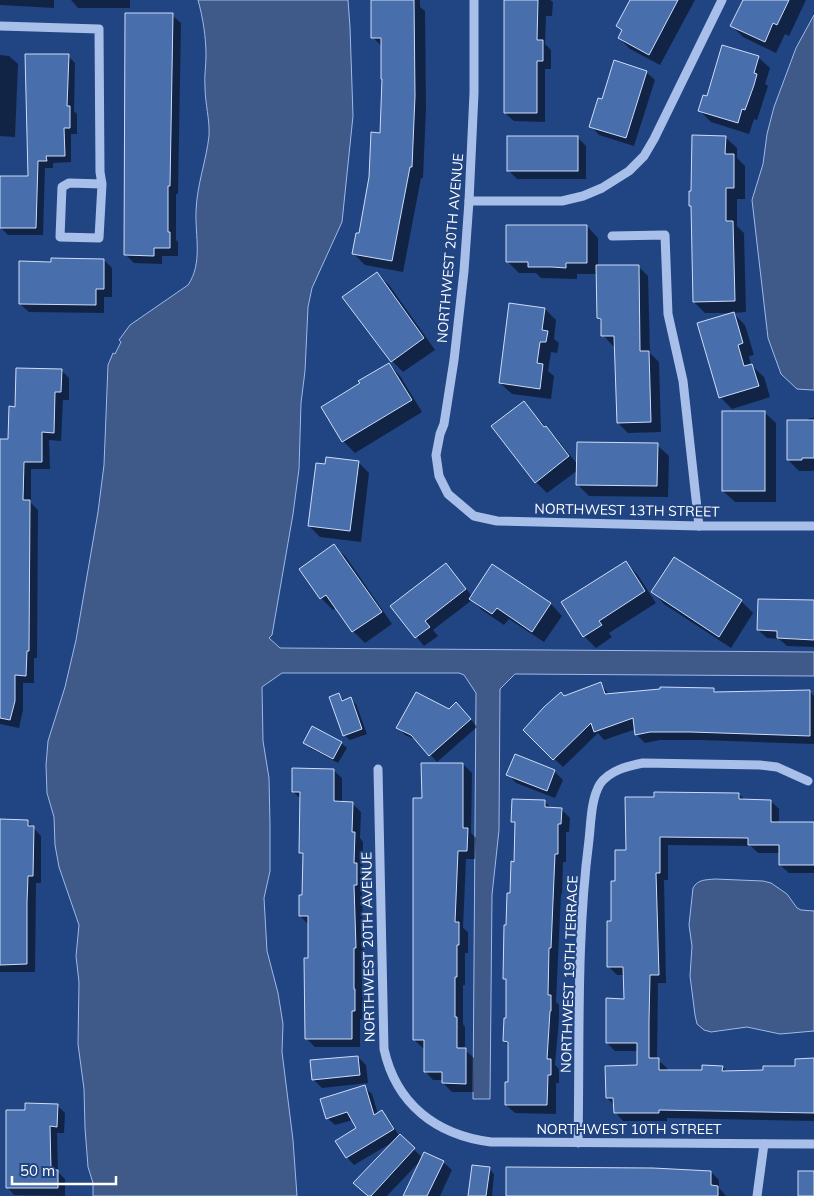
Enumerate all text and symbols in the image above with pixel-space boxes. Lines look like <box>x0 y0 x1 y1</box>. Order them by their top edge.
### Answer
street label: NORTHWEST 20TH AVENUE <box>433 152 467 344</box>
street label: NORTHWEST 13TH STREET <box>534 499 720 521</box>
street label: NORTHWEST 20TH AVENUE <box>357 852 379 1042</box>
street label: NORTHWEST 19TH TERRACE <box>557 875 581 1073</box>
street label: NORTHWEST 10TH STREET <box>536 1120 722 1138</box>
scale bar <box>12 1154 116 1186</box>
text: 50 m <box>20 1161 55 1180</box>

